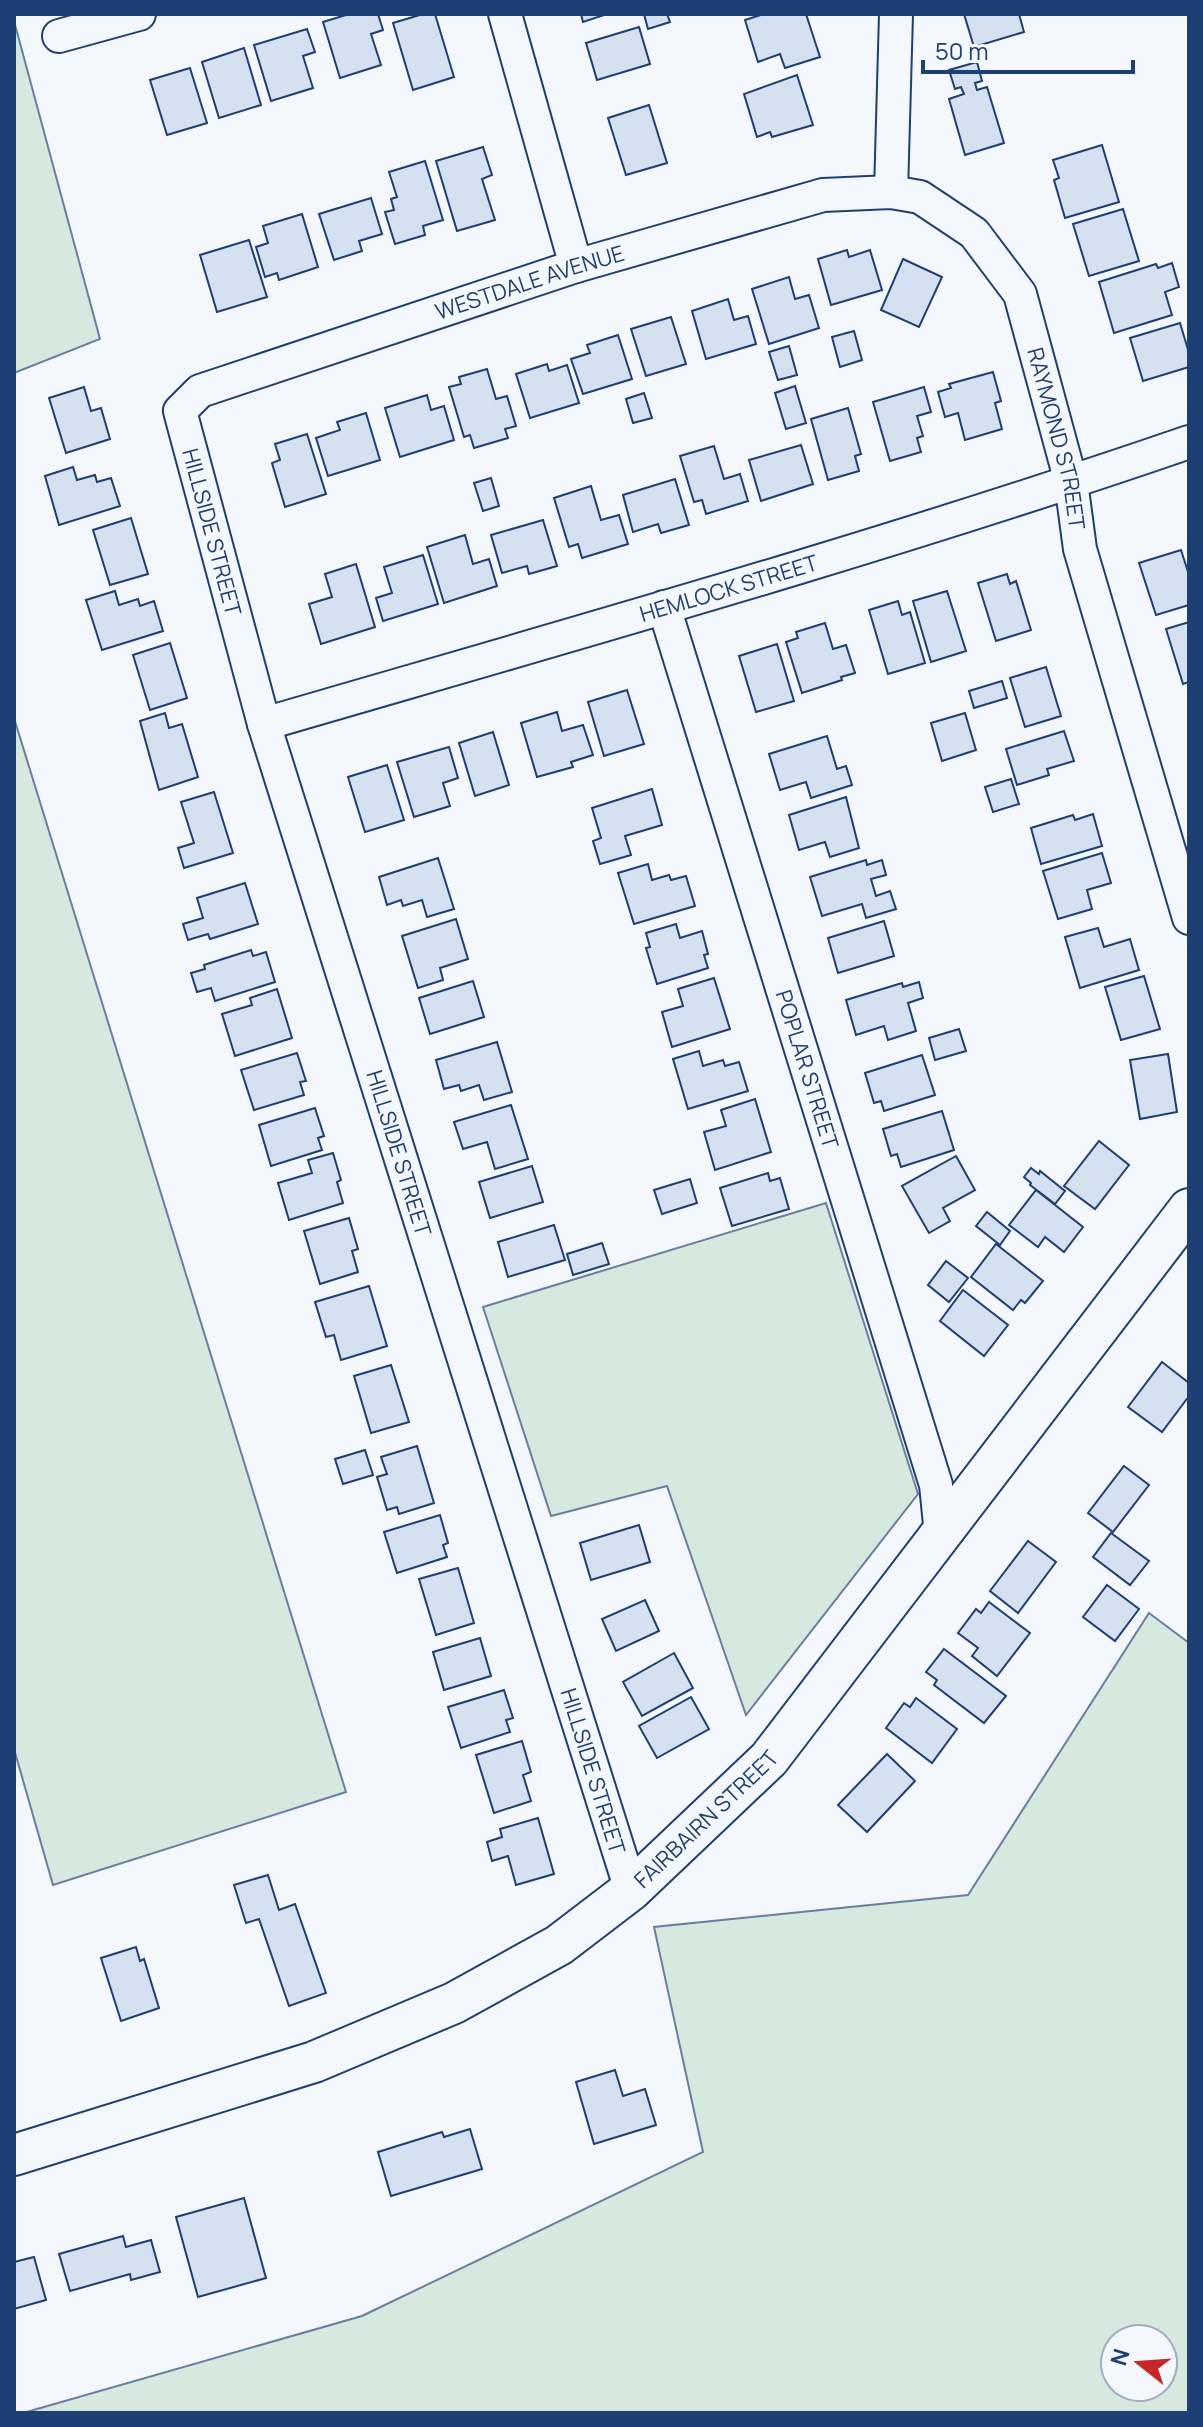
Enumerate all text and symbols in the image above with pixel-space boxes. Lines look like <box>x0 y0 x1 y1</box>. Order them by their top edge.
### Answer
scale bar <box>923 24 1133 74</box>
text: 50 m <box>935 34 989 67</box>
street label: WESTDALE AVENUE <box>431 238 628 327</box>
street label: RAYMOND STREET <box>1020 344 1092 531</box>
street label: HILLSIDE STREET <box>175 445 249 619</box>
street label: HEMLOCK STREET <box>636 547 821 629</box>
street label: POPLAR STREET <box>769 986 846 1152</box>
street label: HILLSIDE STREET <box>360 1066 438 1240</box>
street label: HILLSIDE STREET <box>554 1684 632 1858</box>
street label: FAIRBAIRN STREET <box>627 1744 785 1895</box>
north arrow <box>1099 2323 1179 2403</box>
text: N <box>1103 2345 1137 2369</box>

